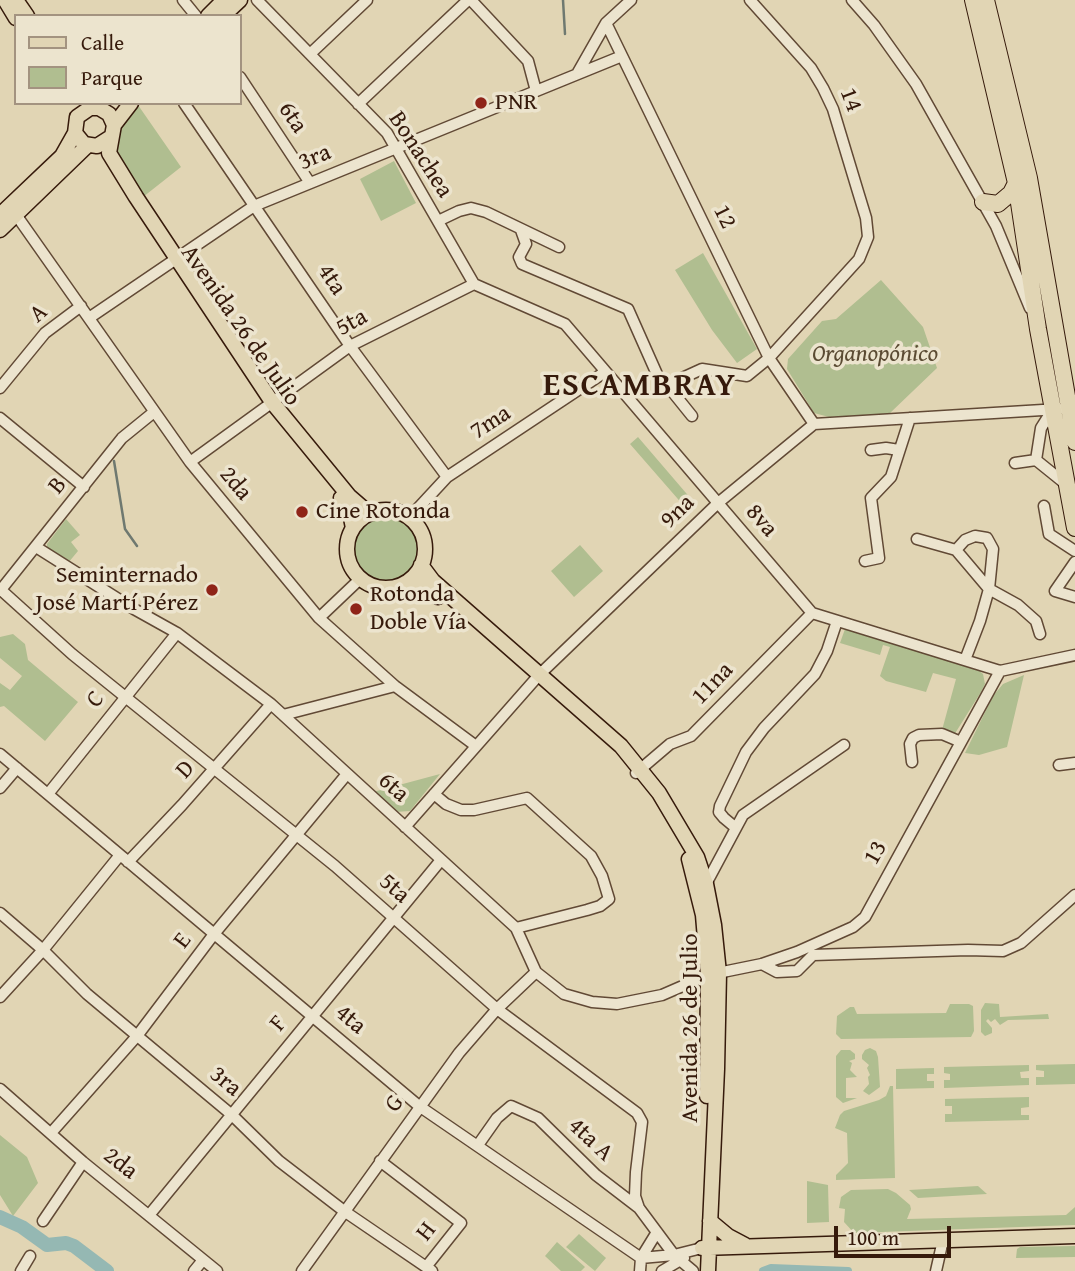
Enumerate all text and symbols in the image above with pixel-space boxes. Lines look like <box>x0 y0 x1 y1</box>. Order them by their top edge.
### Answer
legend <box>14 14 242 105</box>
text: Calle <box>81 27 124 58</box>
text: Parque <box>81 62 143 93</box>
street label: 14 <box>832 84 868 116</box>
place label: PNR <box>495 89 537 117</box>
marker: PNR <box>473 95 489 111</box>
street label: 6ta <box>271 97 313 139</box>
street label: Bonachea <box>381 106 459 204</box>
street label: 3ra <box>295 139 335 177</box>
street label: 12 <box>706 200 742 234</box>
street label: Avenida 26 de Julio <box>174 240 306 412</box>
street label: 4ta <box>310 259 352 301</box>
street label: A <box>24 298 54 330</box>
street label: 5ta <box>331 303 373 343</box>
park label: Organopónico <box>812 341 938 369</box>
district label: ESCAMBRAY <box>544 368 736 406</box>
street label: 7ma <box>465 399 517 447</box>
street label: 2da <box>212 461 258 507</box>
street label: B <box>43 472 73 500</box>
street label: 9na <box>655 489 701 535</box>
place label: Cine Rotonda <box>316 498 450 526</box>
street label: 8va <box>739 499 783 543</box>
marker: Cine Rotonda <box>294 504 310 520</box>
place label: Seminternado José Martí Pérez <box>35 562 198 618</box>
place label: Rotonda Doble Vía <box>370 581 466 637</box>
marker: Seminternado José Martí Pérez <box>204 582 220 598</box>
marker: Rotonda Doble Vía <box>348 601 364 617</box>
street label: 11na <box>686 657 740 711</box>
street label: C <box>81 686 111 714</box>
street label: D <box>170 755 202 785</box>
street label: 6ta <box>372 767 414 809</box>
street label: 13 <box>858 836 894 870</box>
street label: 5ta <box>373 868 415 910</box>
street label: E <box>168 927 198 955</box>
street label: Avenida 26 de Julio <box>677 933 705 1123</box>
street label: 4ta <box>329 999 371 1041</box>
street label: F <box>264 1010 294 1038</box>
street label: 3ra <box>203 1061 247 1103</box>
street label: G <box>379 1090 411 1118</box>
street label: 4ta A <box>561 1112 619 1168</box>
street label: 2da <box>97 1142 143 1186</box>
scale bar <box>837 1212 954 1256</box>
street label: H <box>411 1217 443 1247</box>
text: 100 m <box>847 1222 899 1253</box>

